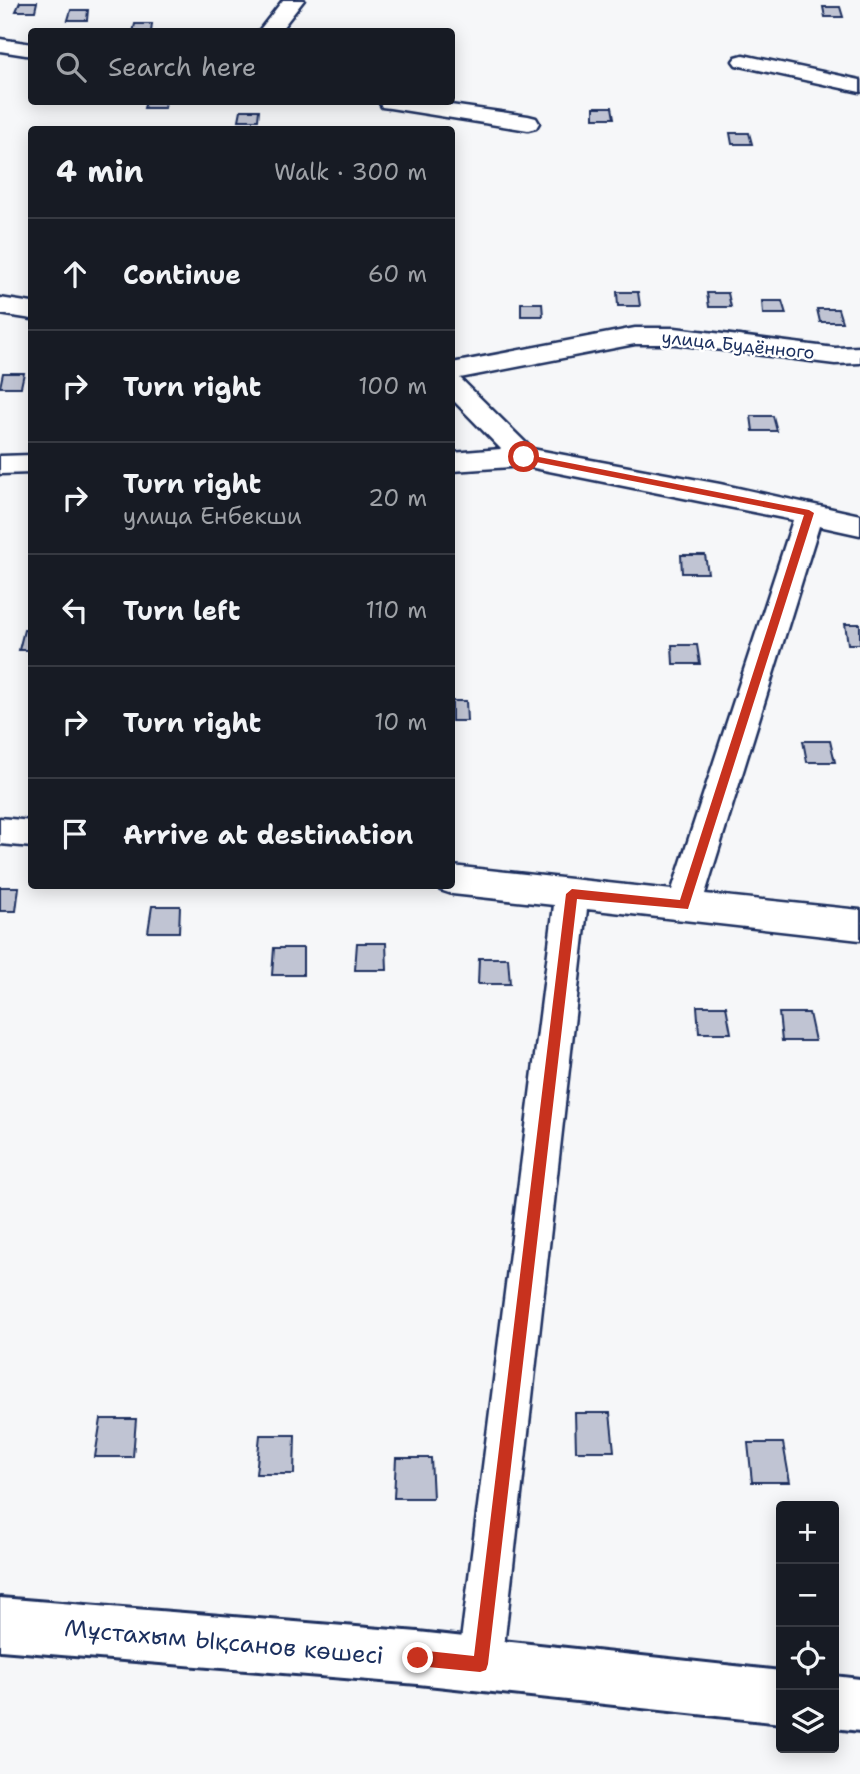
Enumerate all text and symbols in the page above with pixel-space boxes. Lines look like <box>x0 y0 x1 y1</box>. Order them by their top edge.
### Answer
search box <box>28 28 455 105</box>
icon: search <box>52 48 90 86</box>
text: Search here <box>108 49 257 84</box>
text: 4 min <box>56 151 143 192</box>
text: Walk · 300 m <box>274 157 427 187</box>
icon: ahead <box>56 255 94 293</box>
text: Continue <box>123 257 241 292</box>
text: 60 m <box>368 259 427 289</box>
street label: улица Будённого <box>660 325 816 365</box>
icon: right <box>56 367 94 405</box>
text: Turn right <box>123 369 261 404</box>
text: 100 m <box>358 371 427 401</box>
route start <box>508 441 539 472</box>
text: Turn right <box>123 466 261 501</box>
icon: right <box>56 479 94 517</box>
text: 20 m <box>368 483 427 513</box>
text: улица Енбекши <box>123 501 302 531</box>
icon: left <box>56 591 94 629</box>
text: Turn left <box>123 593 240 628</box>
text: 110 m <box>365 595 427 625</box>
icon: right <box>56 703 94 741</box>
text: Turn right <box>123 705 261 740</box>
text: 10 m <box>374 707 427 737</box>
icon: arrive <box>56 815 94 853</box>
text: Arrive at destination <box>123 817 413 852</box>
map controls <box>776 1501 839 1753</box>
button: + <box>776 1501 839 1564</box>
button: − <box>776 1564 839 1627</box>
street label: Мұстахым Ықсанов көшесі <box>63 1612 385 1672</box>
button: locate <box>776 1627 839 1690</box>
route end <box>402 1642 433 1673</box>
button: layers <box>776 1690 839 1753</box>

